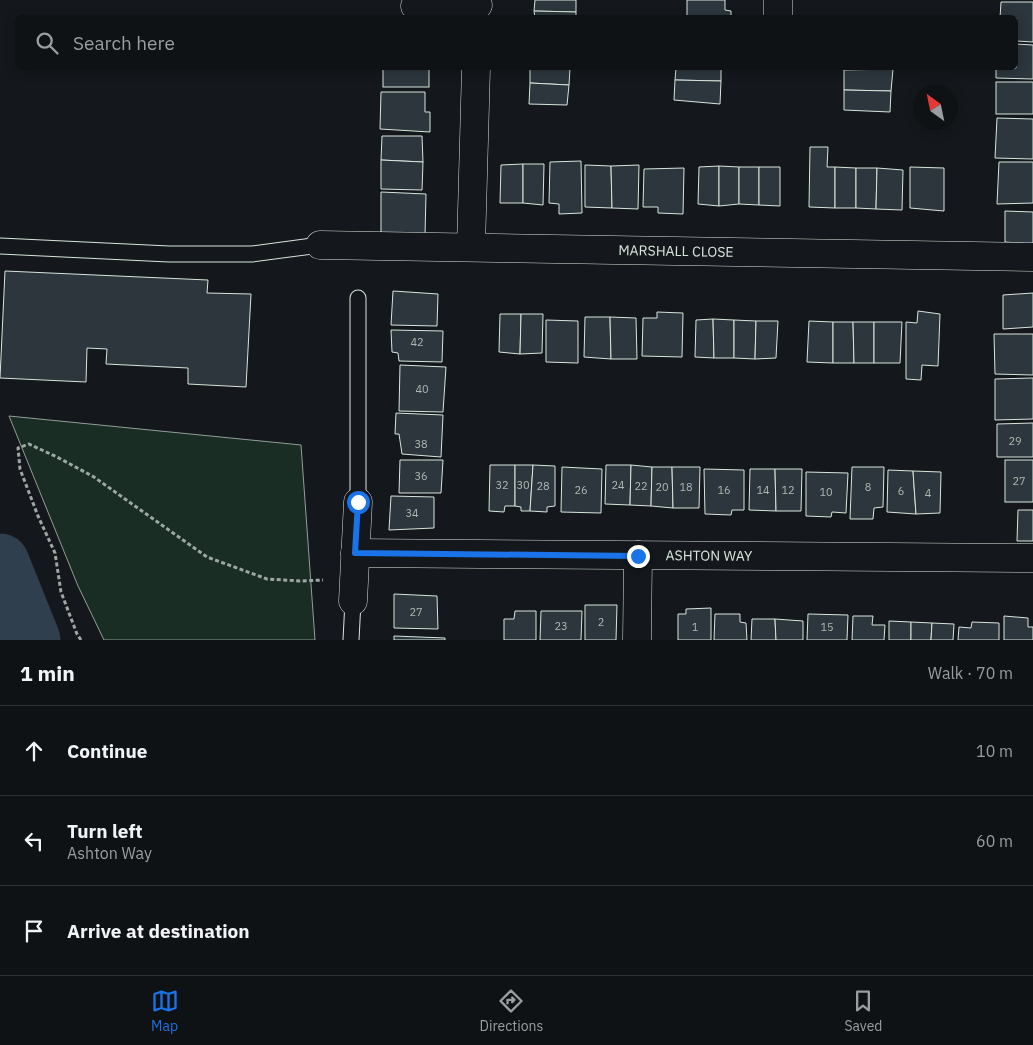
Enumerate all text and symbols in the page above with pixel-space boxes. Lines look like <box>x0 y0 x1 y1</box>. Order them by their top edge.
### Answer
search box <box>15 15 1018 70</box>
icon: search <box>33 29 61 57</box>
text: Search here <box>73 31 175 55</box>
north arrow <box>913 85 958 130</box>
street label: MARSHALL CLOSE <box>618 241 734 261</box>
house number: 42 <box>410 335 424 349</box>
house number: 40 <box>415 382 429 396</box>
house number: 29 <box>1008 434 1022 448</box>
house number: 38 <box>414 437 428 451</box>
house number: 36 <box>414 469 428 483</box>
house number: 27 <box>1012 474 1026 488</box>
house number: 32 <box>495 478 509 492</box>
house number: 30 <box>516 478 530 492</box>
house number: 24 <box>611 478 625 492</box>
house number: 28 <box>536 479 550 493</box>
house number: 22 <box>634 479 648 493</box>
house number: 20 <box>655 480 669 494</box>
house number: 18 <box>679 480 693 494</box>
house number: 8 <box>865 480 871 494</box>
house number: 26 <box>574 483 588 497</box>
house number: 16 <box>717 483 731 497</box>
house number: 14 <box>756 483 770 497</box>
house number: 12 <box>781 483 795 497</box>
house number: 6 <box>898 484 904 498</box>
house number: 10 <box>819 485 833 499</box>
house number: 4 <box>925 486 932 500</box>
route start <box>347 491 370 514</box>
house number: 34 <box>405 506 419 520</box>
route end <box>627 545 650 568</box>
street label: ASHTON WAY <box>665 546 753 565</box>
house number: 27 <box>409 605 423 619</box>
house number: 2 <box>598 615 604 629</box>
house number: 23 <box>554 619 568 633</box>
house number: 1 <box>692 620 699 634</box>
house number: 15 <box>820 620 834 634</box>
text: 1 min <box>20 659 75 687</box>
text: Walk · 70 m <box>928 663 1013 683</box>
icon: ahead <box>20 737 48 765</box>
text: Continue <box>67 739 147 763</box>
text: 10 m <box>976 741 1013 761</box>
text: Turn left <box>67 819 143 843</box>
icon: left <box>20 827 48 855</box>
text: 60 m <box>976 831 1013 851</box>
text: Ashton Way <box>67 843 152 863</box>
icon: arrive <box>20 917 48 945</box>
text: Arrive at destination <box>67 919 250 943</box>
tab: Map <box>151 987 179 1035</box>
tab: Directions <box>480 987 543 1035</box>
tab: Saved <box>844 987 882 1035</box>

